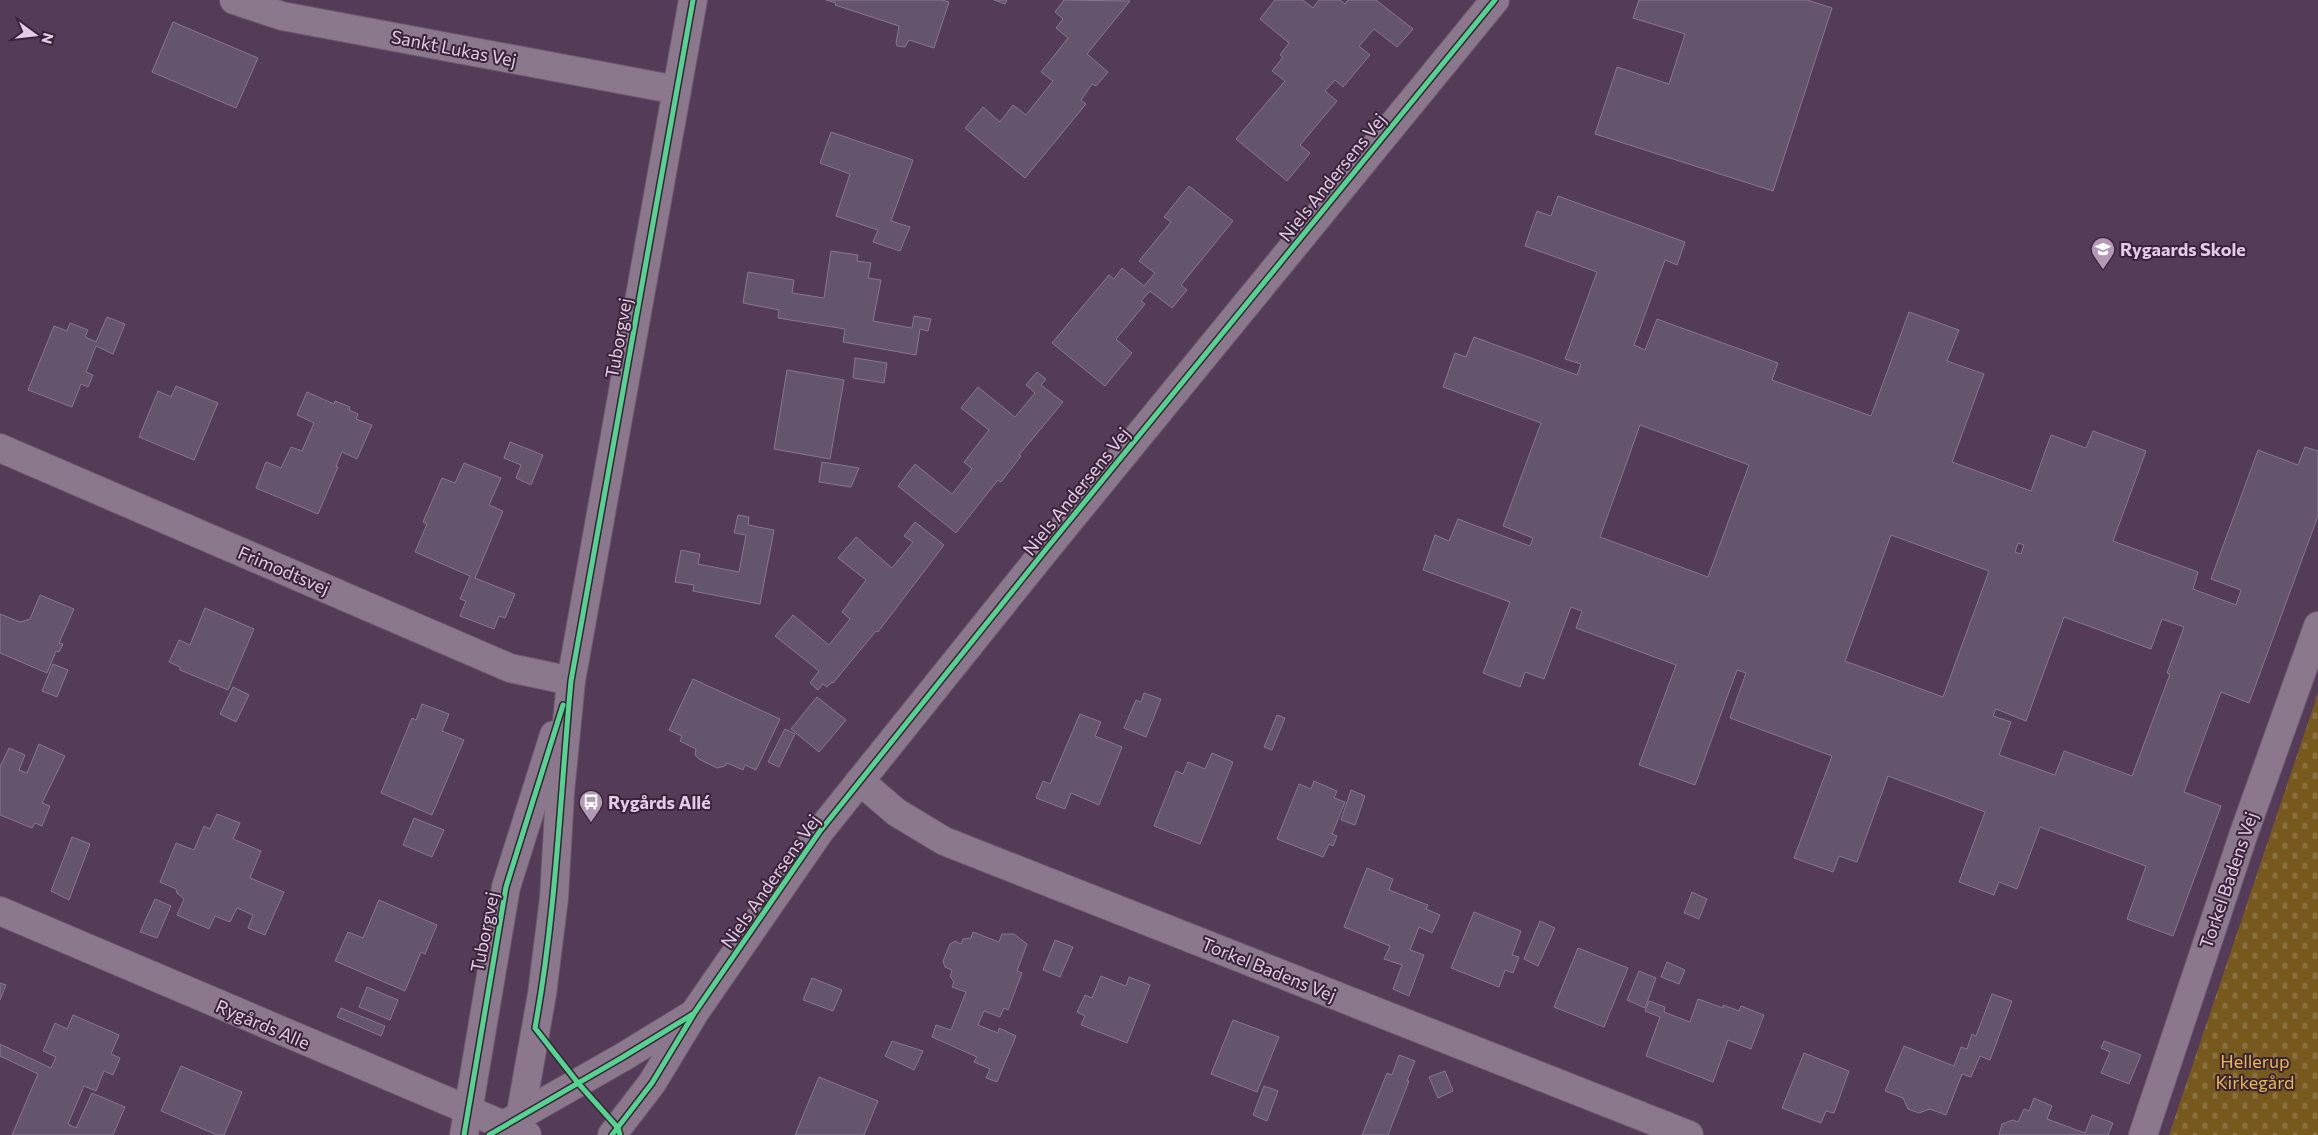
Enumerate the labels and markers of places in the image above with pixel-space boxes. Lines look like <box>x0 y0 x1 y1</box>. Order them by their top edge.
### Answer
school or university icon: Rygaards Skole <box>2090 236 2116 270</box>
place label: Rygaards Skole <box>2120 238 2246 260</box>
bus stop icon: Rygårds Allé <box>578 789 604 823</box>
place label: Rygårds Allé <box>608 791 711 813</box>

